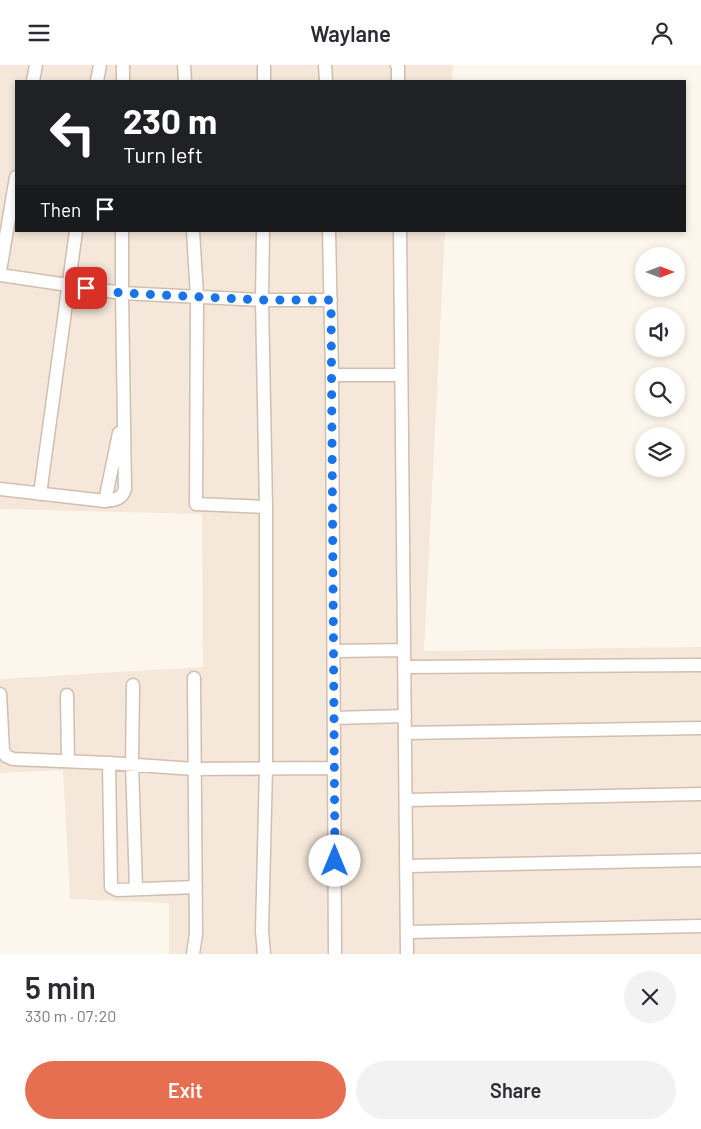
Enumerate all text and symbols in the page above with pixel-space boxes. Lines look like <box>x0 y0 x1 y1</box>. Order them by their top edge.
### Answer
icon: menu <box>25 19 53 47</box>
icon: person <box>648 19 676 47</box>
text: Waylane <box>310 20 391 46</box>
text: 230 m <box>123 99 217 141</box>
icon: left <box>40 100 105 165</box>
text: Turn left <box>123 141 203 167</box>
icon: arrive <box>91 195 119 223</box>
text: Then <box>40 198 81 221</box>
north arrow <box>635 247 685 297</box>
map controls <box>635 247 685 477</box>
pin <box>65 267 107 309</box>
icon: arrive <box>72 274 100 302</box>
button: sound <box>635 307 685 357</box>
button: search <box>635 367 685 417</box>
button: layers <box>635 427 685 477</box>
position arrow <box>308 834 360 886</box>
text: 5 min <box>25 969 96 1005</box>
button: close <box>624 971 676 1023</box>
text: 330 m · 07:20 <box>25 1006 116 1025</box>
button: Exit <box>25 1061 346 1119</box>
button: Share <box>356 1061 676 1119</box>

